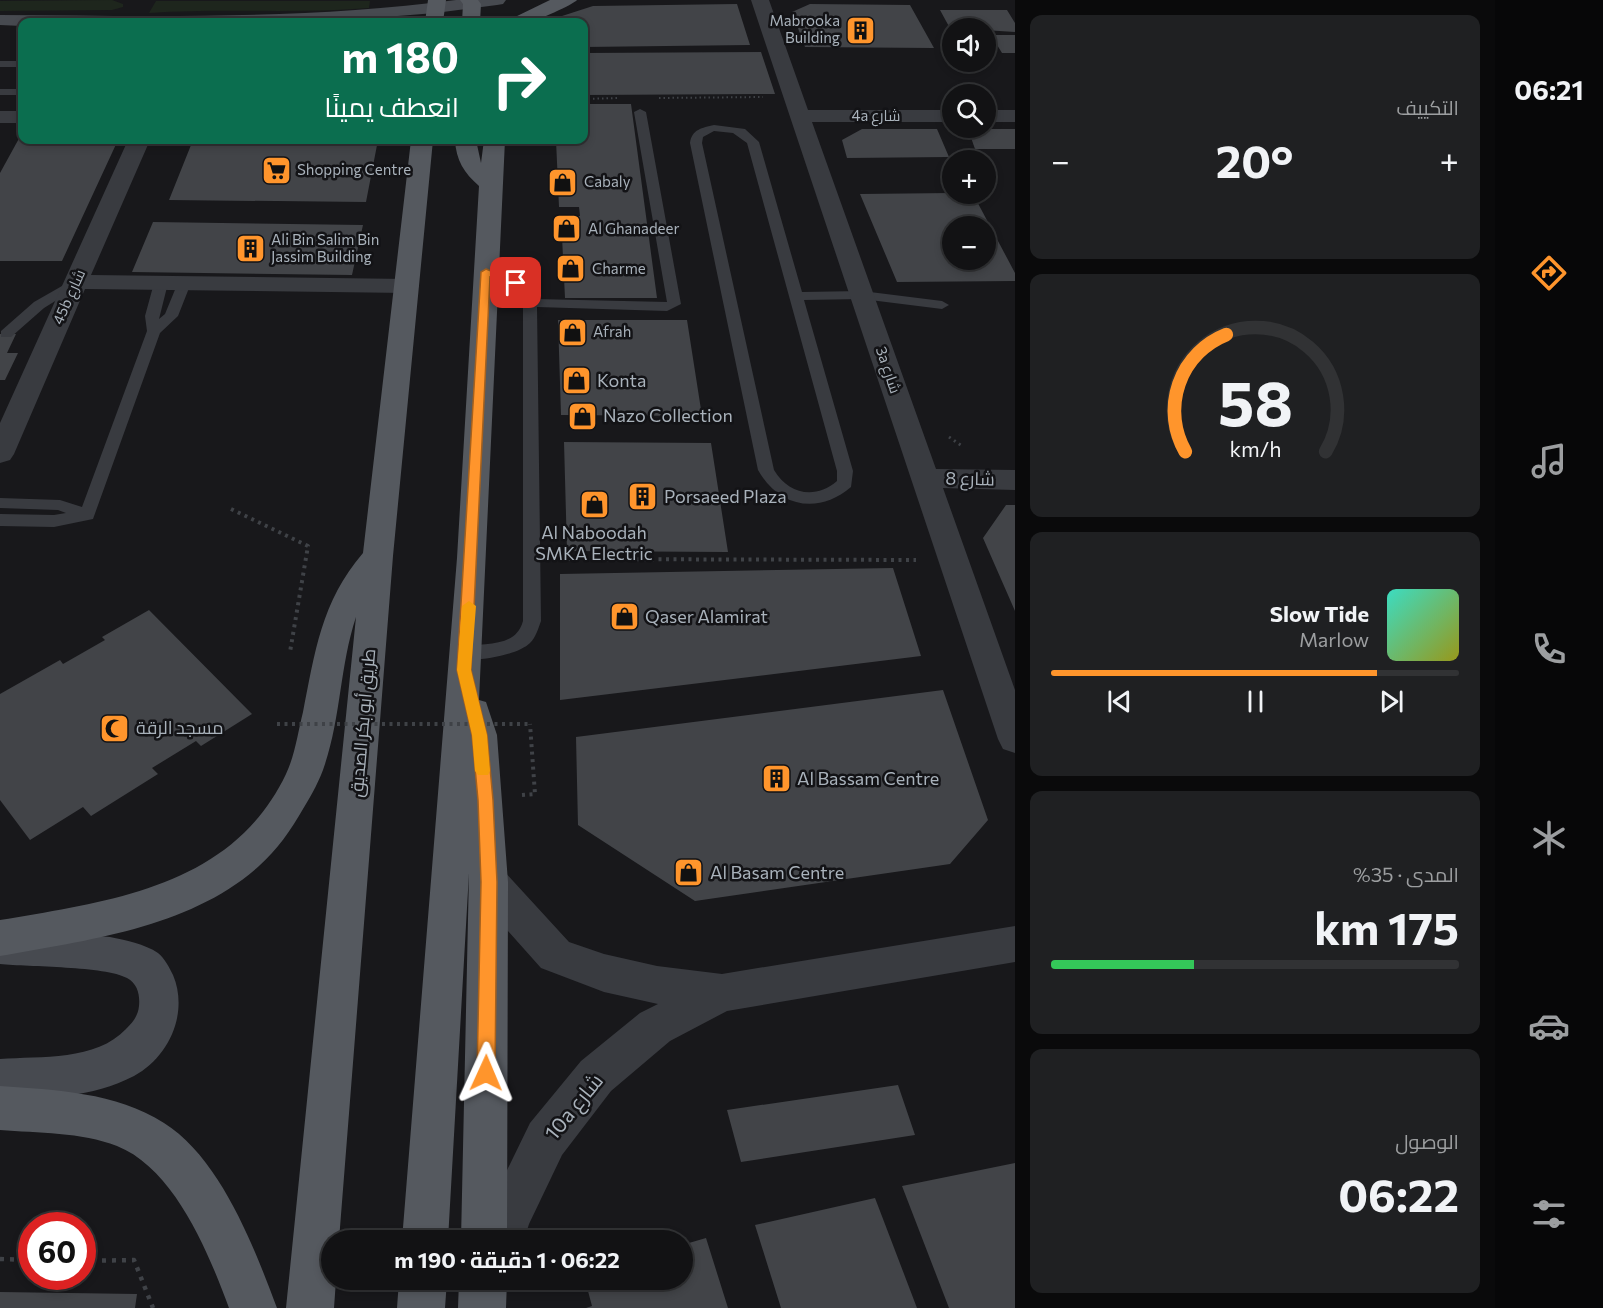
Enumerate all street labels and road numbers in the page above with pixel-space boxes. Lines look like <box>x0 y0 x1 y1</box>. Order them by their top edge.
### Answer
street label: 4a شارع <box>852 106 900 127</box>
street label: 45b شارع <box>48 266 91 328</box>
street label: 3a شارع <box>870 344 905 396</box>
street label: شارع 8 <box>945 467 995 491</box>
street label: طريق أبو بكر الصديق <box>345 648 381 798</box>
street label: 10a شارع <box>538 1068 610 1146</box>

